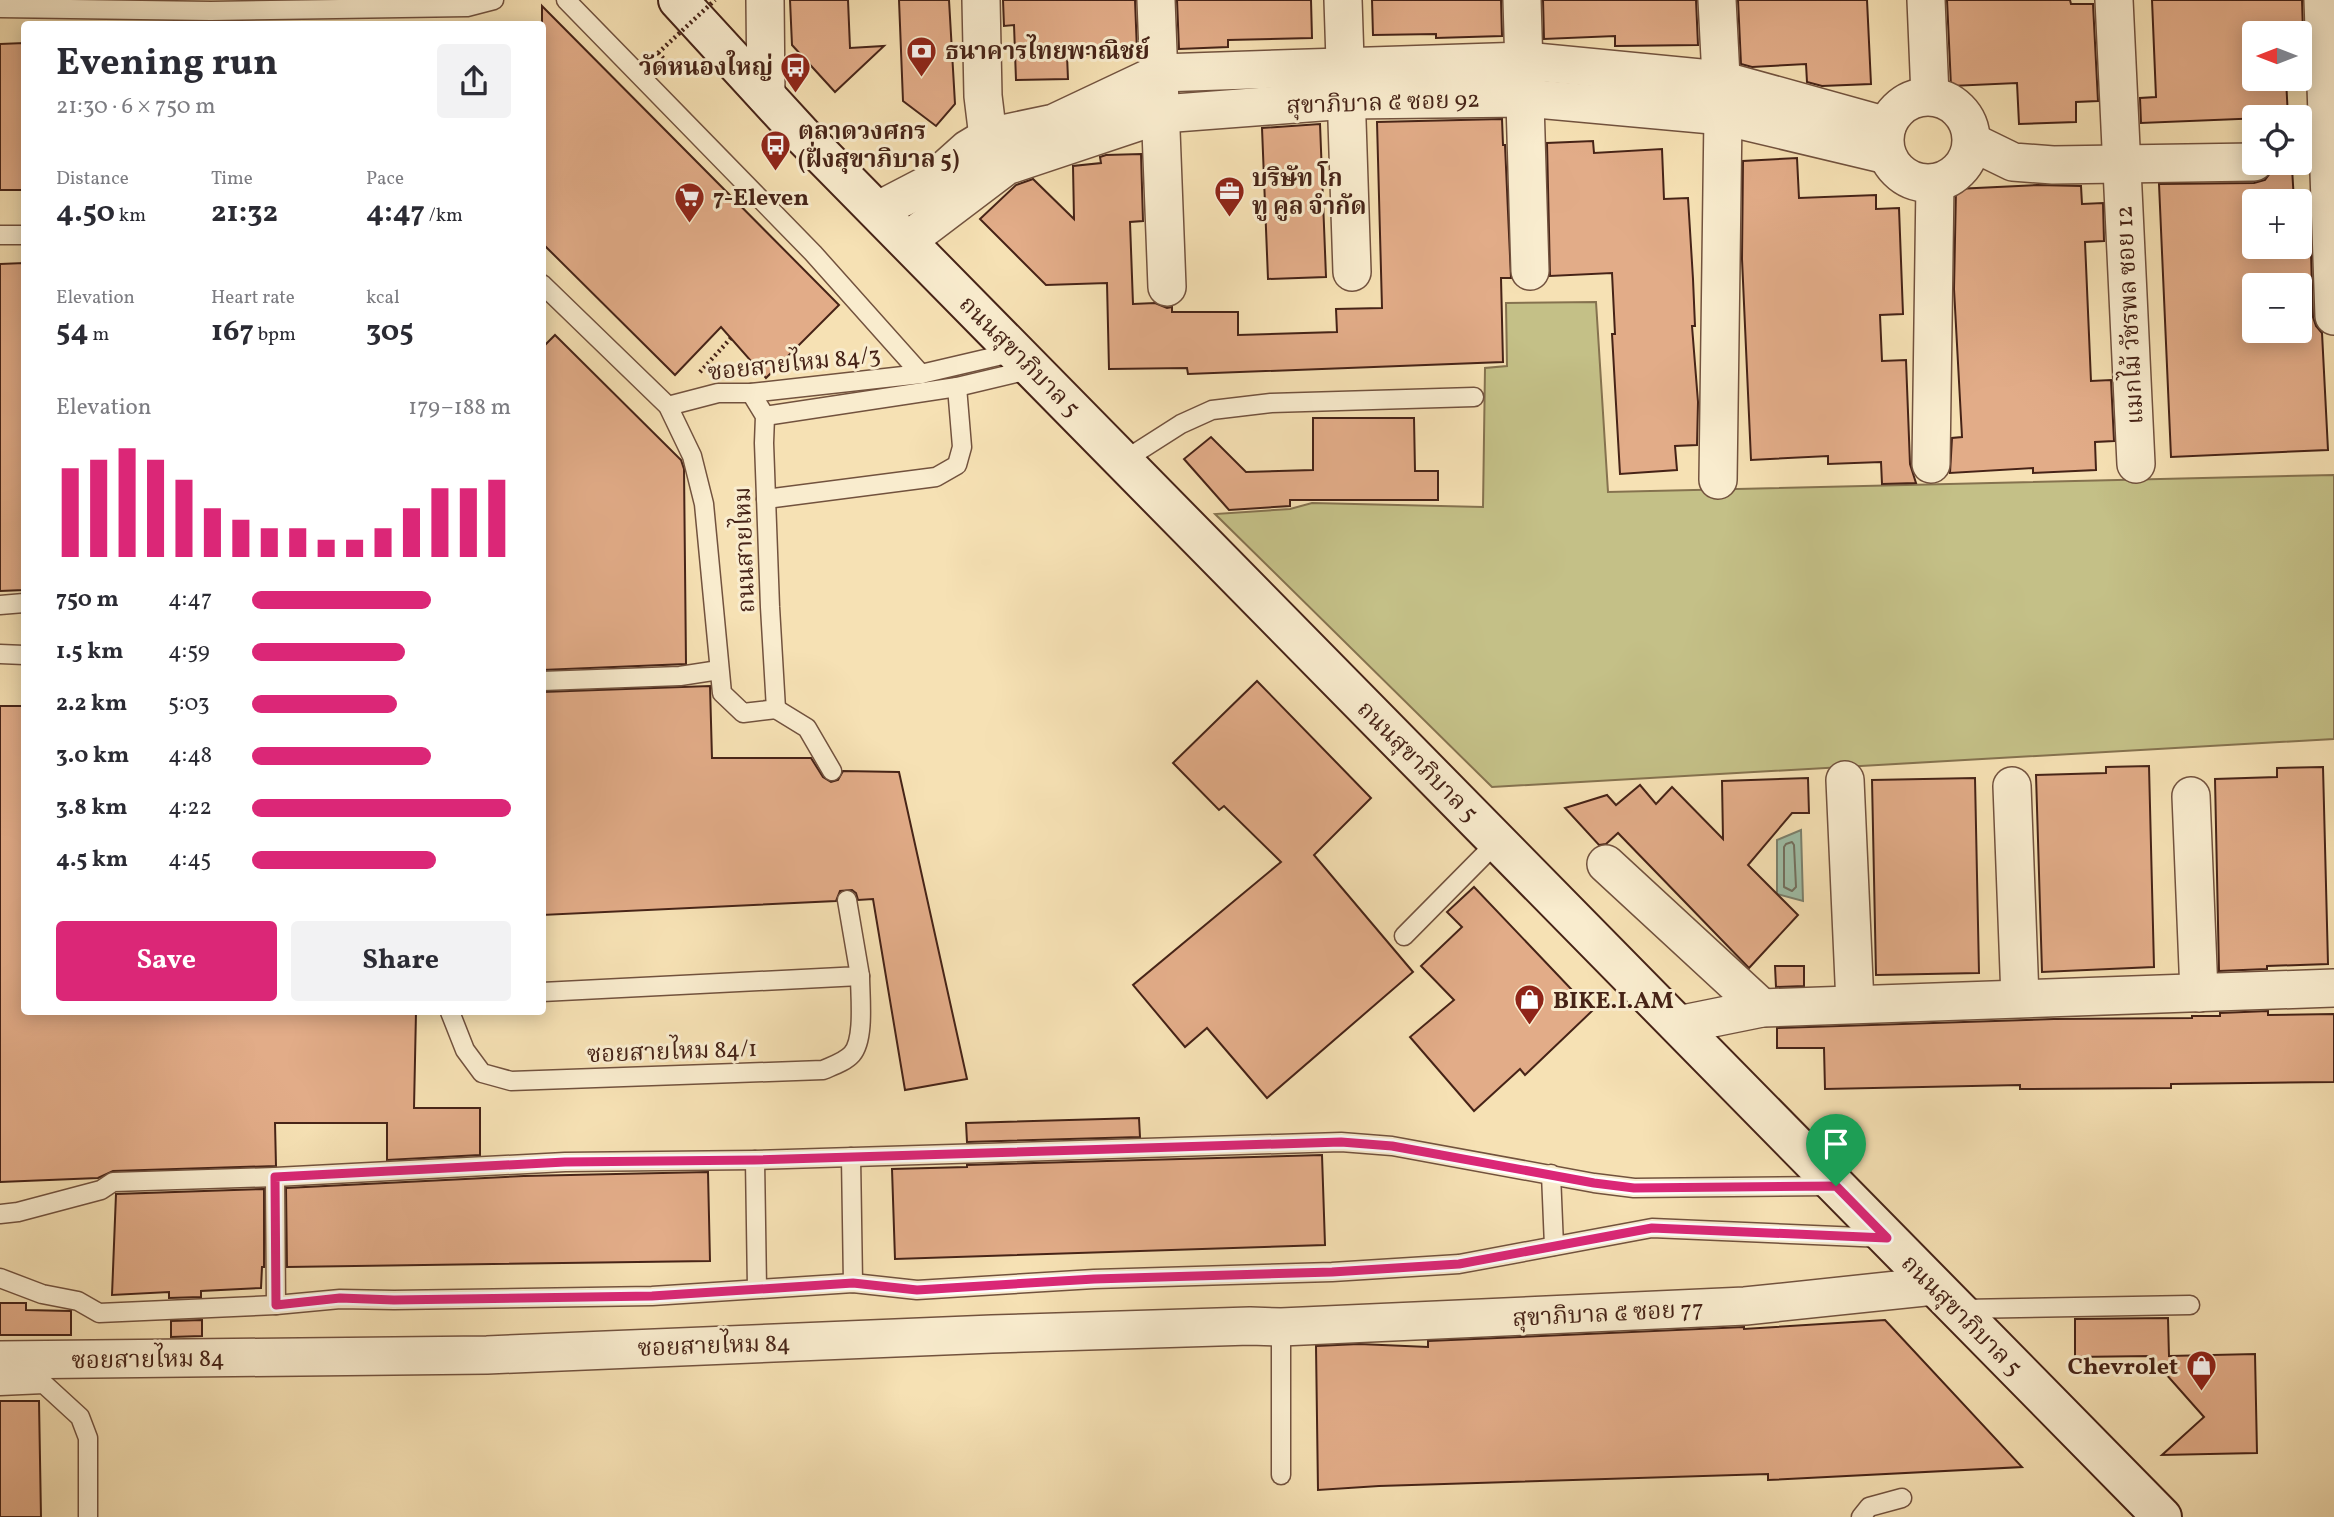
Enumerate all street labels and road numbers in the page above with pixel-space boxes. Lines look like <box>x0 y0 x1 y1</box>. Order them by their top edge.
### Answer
street label: สุขาภิบาล ๕ ซอย 92 <box>1286 84 1480 124</box>
street label: แมกไม้ วัชรพล ซอย 12 <box>2105 204 2154 425</box>
street label: ถนนสุขาภิบาล 5 <box>950 289 1087 426</box>
street label: ซอยสายไหม 84/3 <box>706 336 882 391</box>
street label: ถนนสายไหม <box>724 486 765 614</box>
street label: ถนนสุขาภิบาล 5 <box>1348 694 1485 831</box>
street label: ซอยสายไหม 84/1 <box>586 1030 758 1073</box>
street label: ถนนสุขาภิบาล 5 <box>1892 1248 2029 1385</box>
street label: สุขาภิบาล ๕ ซอย 77 <box>1512 1293 1705 1337</box>
street label: ซอยสายไหม 84 <box>637 1324 791 1367</box>
street label: ซอยสายไหม 84 <box>71 1340 225 1379</box>

